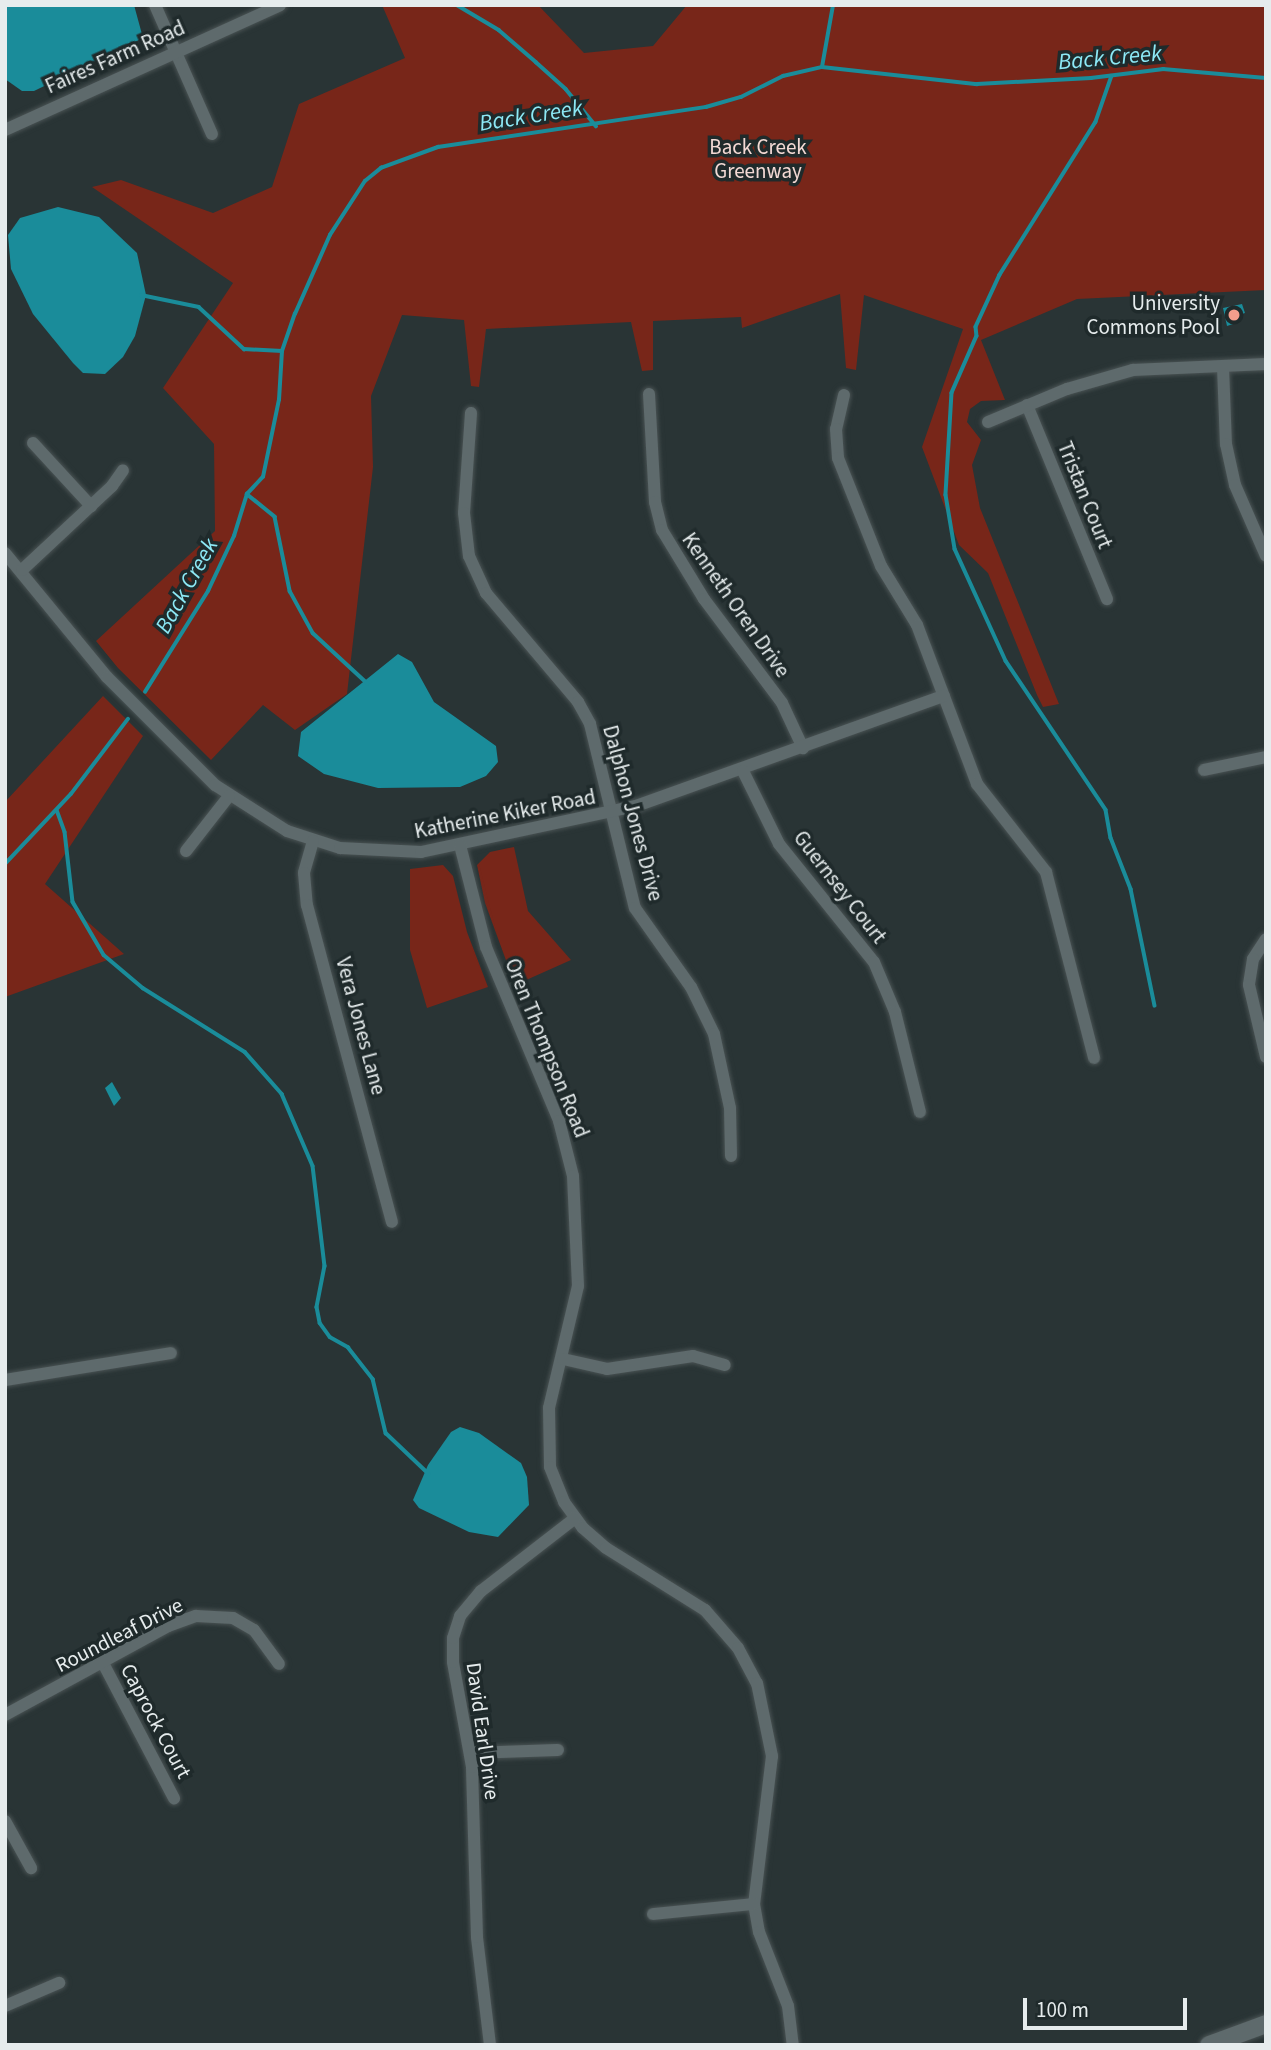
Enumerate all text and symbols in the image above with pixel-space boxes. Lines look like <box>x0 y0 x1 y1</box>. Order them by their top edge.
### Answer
street label: Faires Farm Road <box>41 15 189 99</box>
water label: Back Creek <box>1057 40 1163 76</box>
water label: Back Creek <box>477 94 585 138</box>
park label: Back Creek Greenway <box>709 134 807 184</box>
place label: University Commons Pool <box>1086 290 1220 340</box>
marker: University Commons Pool <box>1226 307 1242 323</box>
street label: Tristan Court <box>1052 438 1118 552</box>
street label: Kenneth Oren Drive <box>677 528 795 682</box>
water label: Back Creek <box>150 534 224 638</box>
street label: Dalphon Jones Drive <box>597 722 669 904</box>
street label: Katherine Kiker Road <box>412 784 598 844</box>
street label: Guernsey Court <box>788 826 892 948</box>
street label: Vera Jones Lane <box>331 954 391 1098</box>
street label: Oren Thompson Road <box>500 955 594 1141</box>
street label: Roundleaf Drive <box>51 1592 187 1678</box>
street label: Caprock Court <box>115 1659 197 1783</box>
street label: David Earl Drive <box>461 1661 505 1801</box>
scale bar <box>1026 1983 1190 2027</box>
text: 100 m <box>1036 1995 1089 2025</box>

